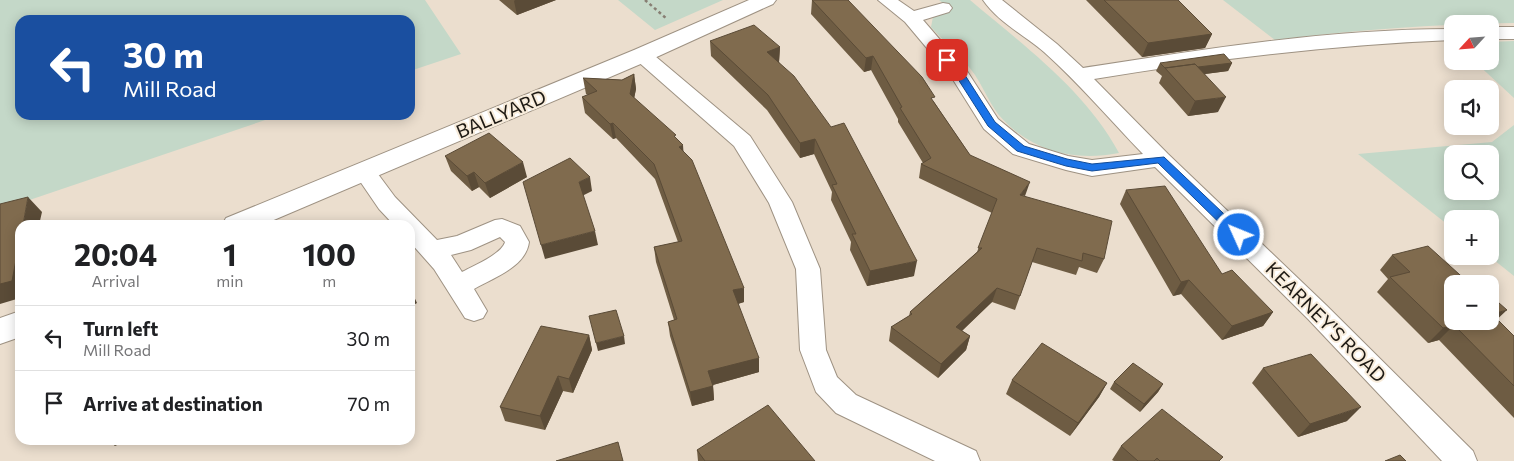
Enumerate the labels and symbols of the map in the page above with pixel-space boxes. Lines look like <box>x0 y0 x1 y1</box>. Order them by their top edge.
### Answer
north arrow <box>1444 15 1499 70</box>
pin <box>926 39 968 81</box>
street label: BALLYARD <box>452 84 549 143</box>
position arrow <box>1212 208 1264 260</box>
street label: KEARNEY'S ROAD <box>1261 257 1391 387</box>

